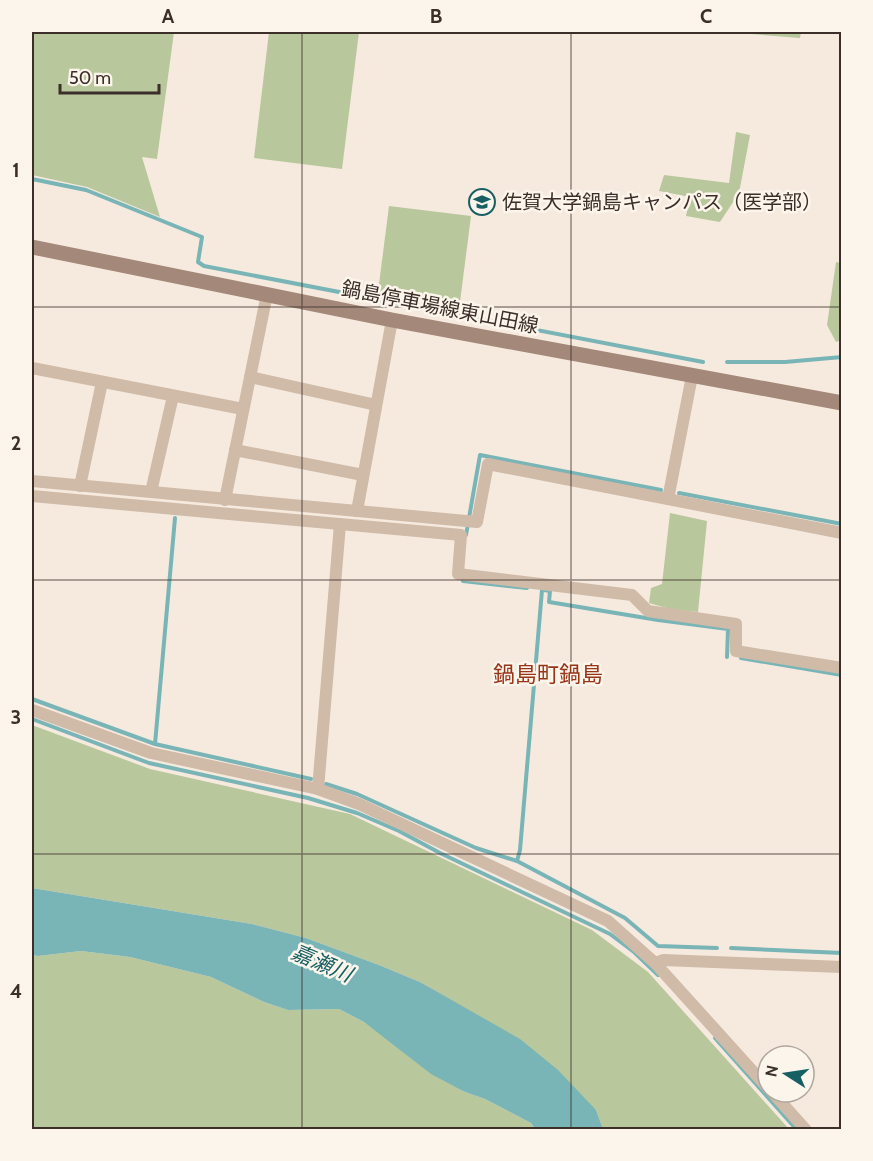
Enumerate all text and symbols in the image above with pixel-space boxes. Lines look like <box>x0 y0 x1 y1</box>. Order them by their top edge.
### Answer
text: A <box>162 4 175 28</box>
text: B <box>430 4 442 28</box>
text: C <box>700 4 712 28</box>
scale bar <box>60 57 159 95</box>
text: 50 m <box>69 67 111 89</box>
text: 1 <box>12 158 20 182</box>
school or university icon: 佐賀大学鍋島キャンパス（医学部） <box>467 187 497 217</box>
place label: 佐賀大学鍋島キャンパス（医学部） <box>502 190 822 214</box>
street label: 鍋島停車場線東山田線 <box>340 276 540 338</box>
text: 2 <box>11 431 21 455</box>
district label: 鍋島町鍋島 <box>493 661 603 688</box>
text: 3 <box>11 705 21 729</box>
water label: 嘉瀬川 <box>288 939 358 988</box>
text: 4 <box>10 979 22 1003</box>
north arrow <box>756 1044 816 1104</box>
text: N <box>761 1063 782 1078</box>

